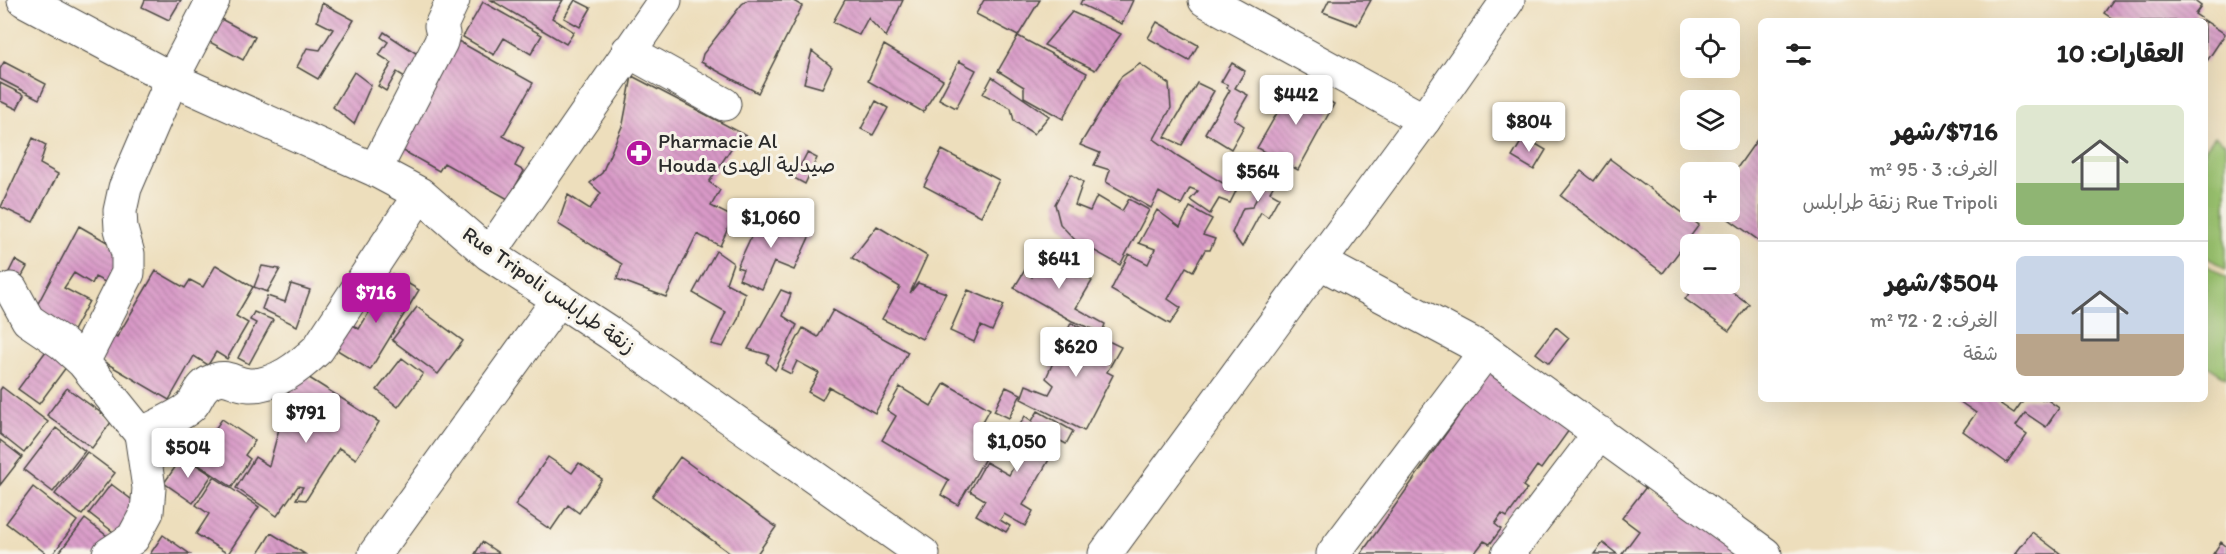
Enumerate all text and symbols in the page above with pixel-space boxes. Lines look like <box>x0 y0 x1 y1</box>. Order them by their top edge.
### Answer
map controls <box>1680 18 1740 294</box>
button: locate <box>1680 18 1740 78</box>
text: العقارات: 10 <box>2057 37 2184 69</box>
icon: filters <box>1782 38 1815 71</box>
pin: $442 <box>1260 75 1332 126</box>
text: $442 <box>1274 82 1318 106</box>
button: layers <box>1680 90 1740 150</box>
pin: $804 <box>1493 102 1565 153</box>
text: $804 <box>1506 109 1552 133</box>
text: $716/شهر <box>1892 115 1998 147</box>
place label: Pharmacie Al Houda صيدلية الهدى <box>658 128 835 177</box>
icon: home <box>2064 129 2136 201</box>
pharmacy icon: Pharmacie Al Houda صيدلية الهدى <box>624 138 654 168</box>
pin: $564 <box>1222 152 1294 203</box>
text: الغرف: 3 · 95 m² <box>1869 157 1998 181</box>
text: $564 <box>1236 159 1280 183</box>
button: + <box>1680 162 1740 222</box>
text: Rue Tripoli زنقة طرابلس <box>1803 190 1998 214</box>
pin: $1,060 <box>722 198 820 249</box>
text: $1,060 <box>741 205 801 229</box>
street label: Rue Tripoli زنقة طرابلس <box>458 221 640 359</box>
button: − <box>1680 234 1740 294</box>
pin: $641 <box>1023 239 1095 290</box>
text: $641 <box>1038 246 1080 270</box>
text: $504/شهر <box>1885 266 1998 298</box>
pin: $716 <box>340 273 412 324</box>
text: $716 <box>356 280 396 304</box>
icon: home <box>2064 280 2136 352</box>
text: الغرف: 2 · 72 m² <box>1870 308 1998 332</box>
pin: $620 <box>1040 327 1112 378</box>
text: $620 <box>1054 334 1098 358</box>
text: شقة <box>1963 341 1998 365</box>
pin: $791 <box>270 393 342 444</box>
text: $791 <box>286 400 326 424</box>
pin: $1,050 <box>968 422 1066 473</box>
pin: $504 <box>152 428 224 479</box>
text: $1,050 <box>987 429 1047 453</box>
text: $504 <box>166 435 210 459</box>

